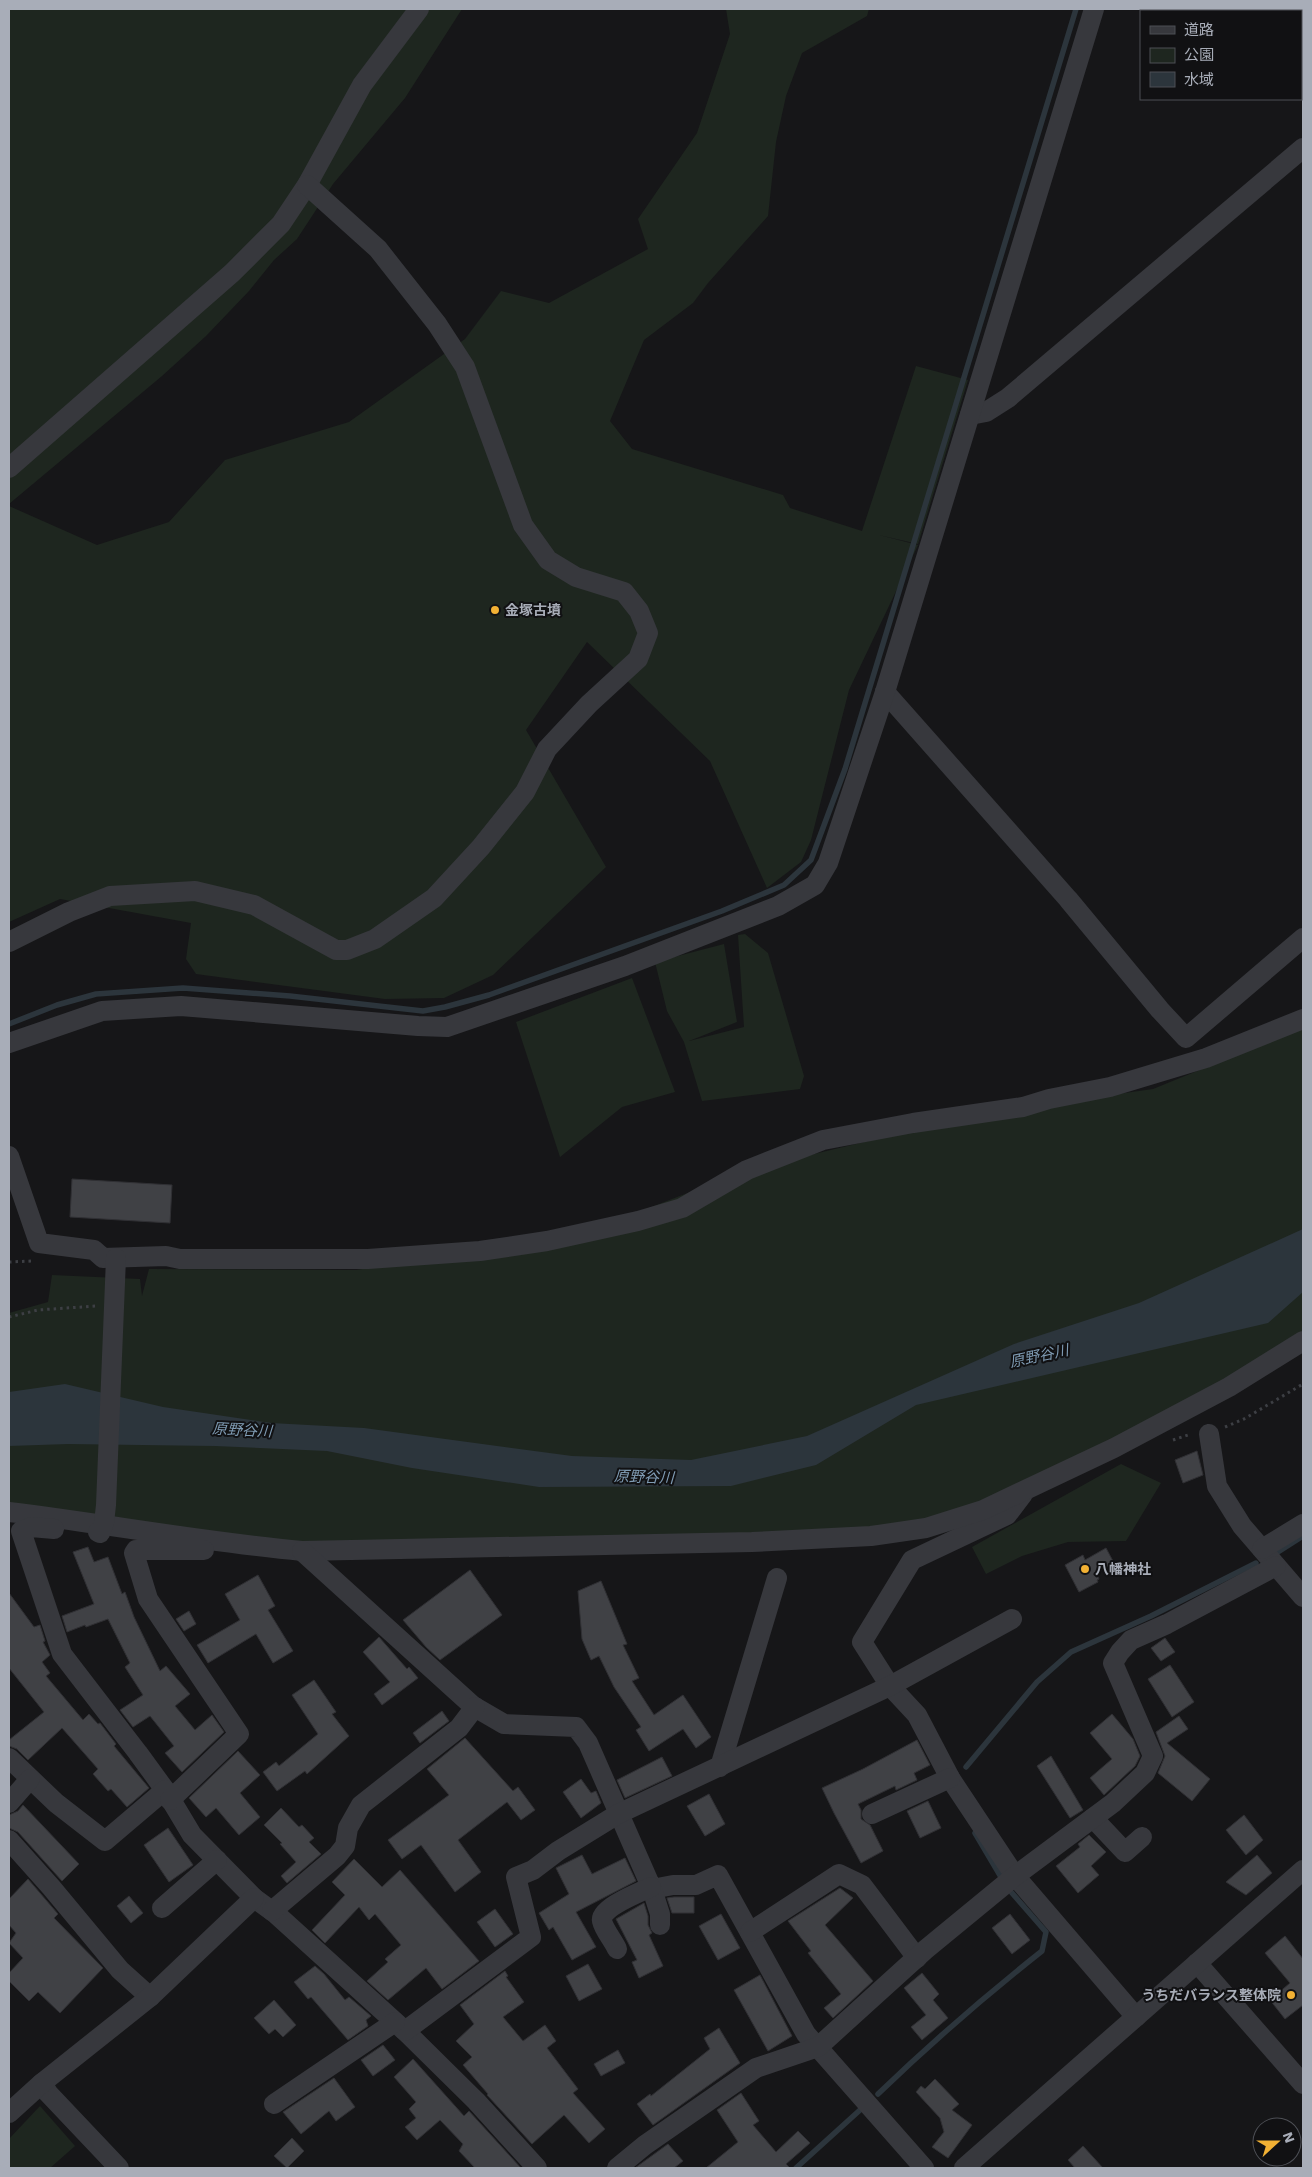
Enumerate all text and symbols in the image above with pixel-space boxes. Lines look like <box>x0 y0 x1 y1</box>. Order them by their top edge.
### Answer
legend <box>1140 10 1302 100</box>
text: 道路 <box>1184 21 1214 39</box>
text: 公園 <box>1184 46 1214 64</box>
text: 水域 <box>1184 71 1214 89</box>
place label: 金塚古墳 <box>505 602 561 618</box>
marker: 金塚古墳 <box>489 604 501 616</box>
water label: 原野谷川 <box>1008 1341 1072 1371</box>
water label: 原野谷川 <box>212 1419 274 1441</box>
water label: 原野谷川 <box>614 1467 676 1487</box>
place label: 八幡神社 <box>1095 1561 1151 1577</box>
marker: 八幡神社 <box>1079 1563 1091 1575</box>
place label: うちだバランス整体院 <box>1141 1987 1281 2003</box>
marker: うちだバランス整体院 <box>1285 1989 1297 2001</box>
north arrow <box>1252 2117 1302 2167</box>
text: N <box>1280 2130 1298 2145</box>

